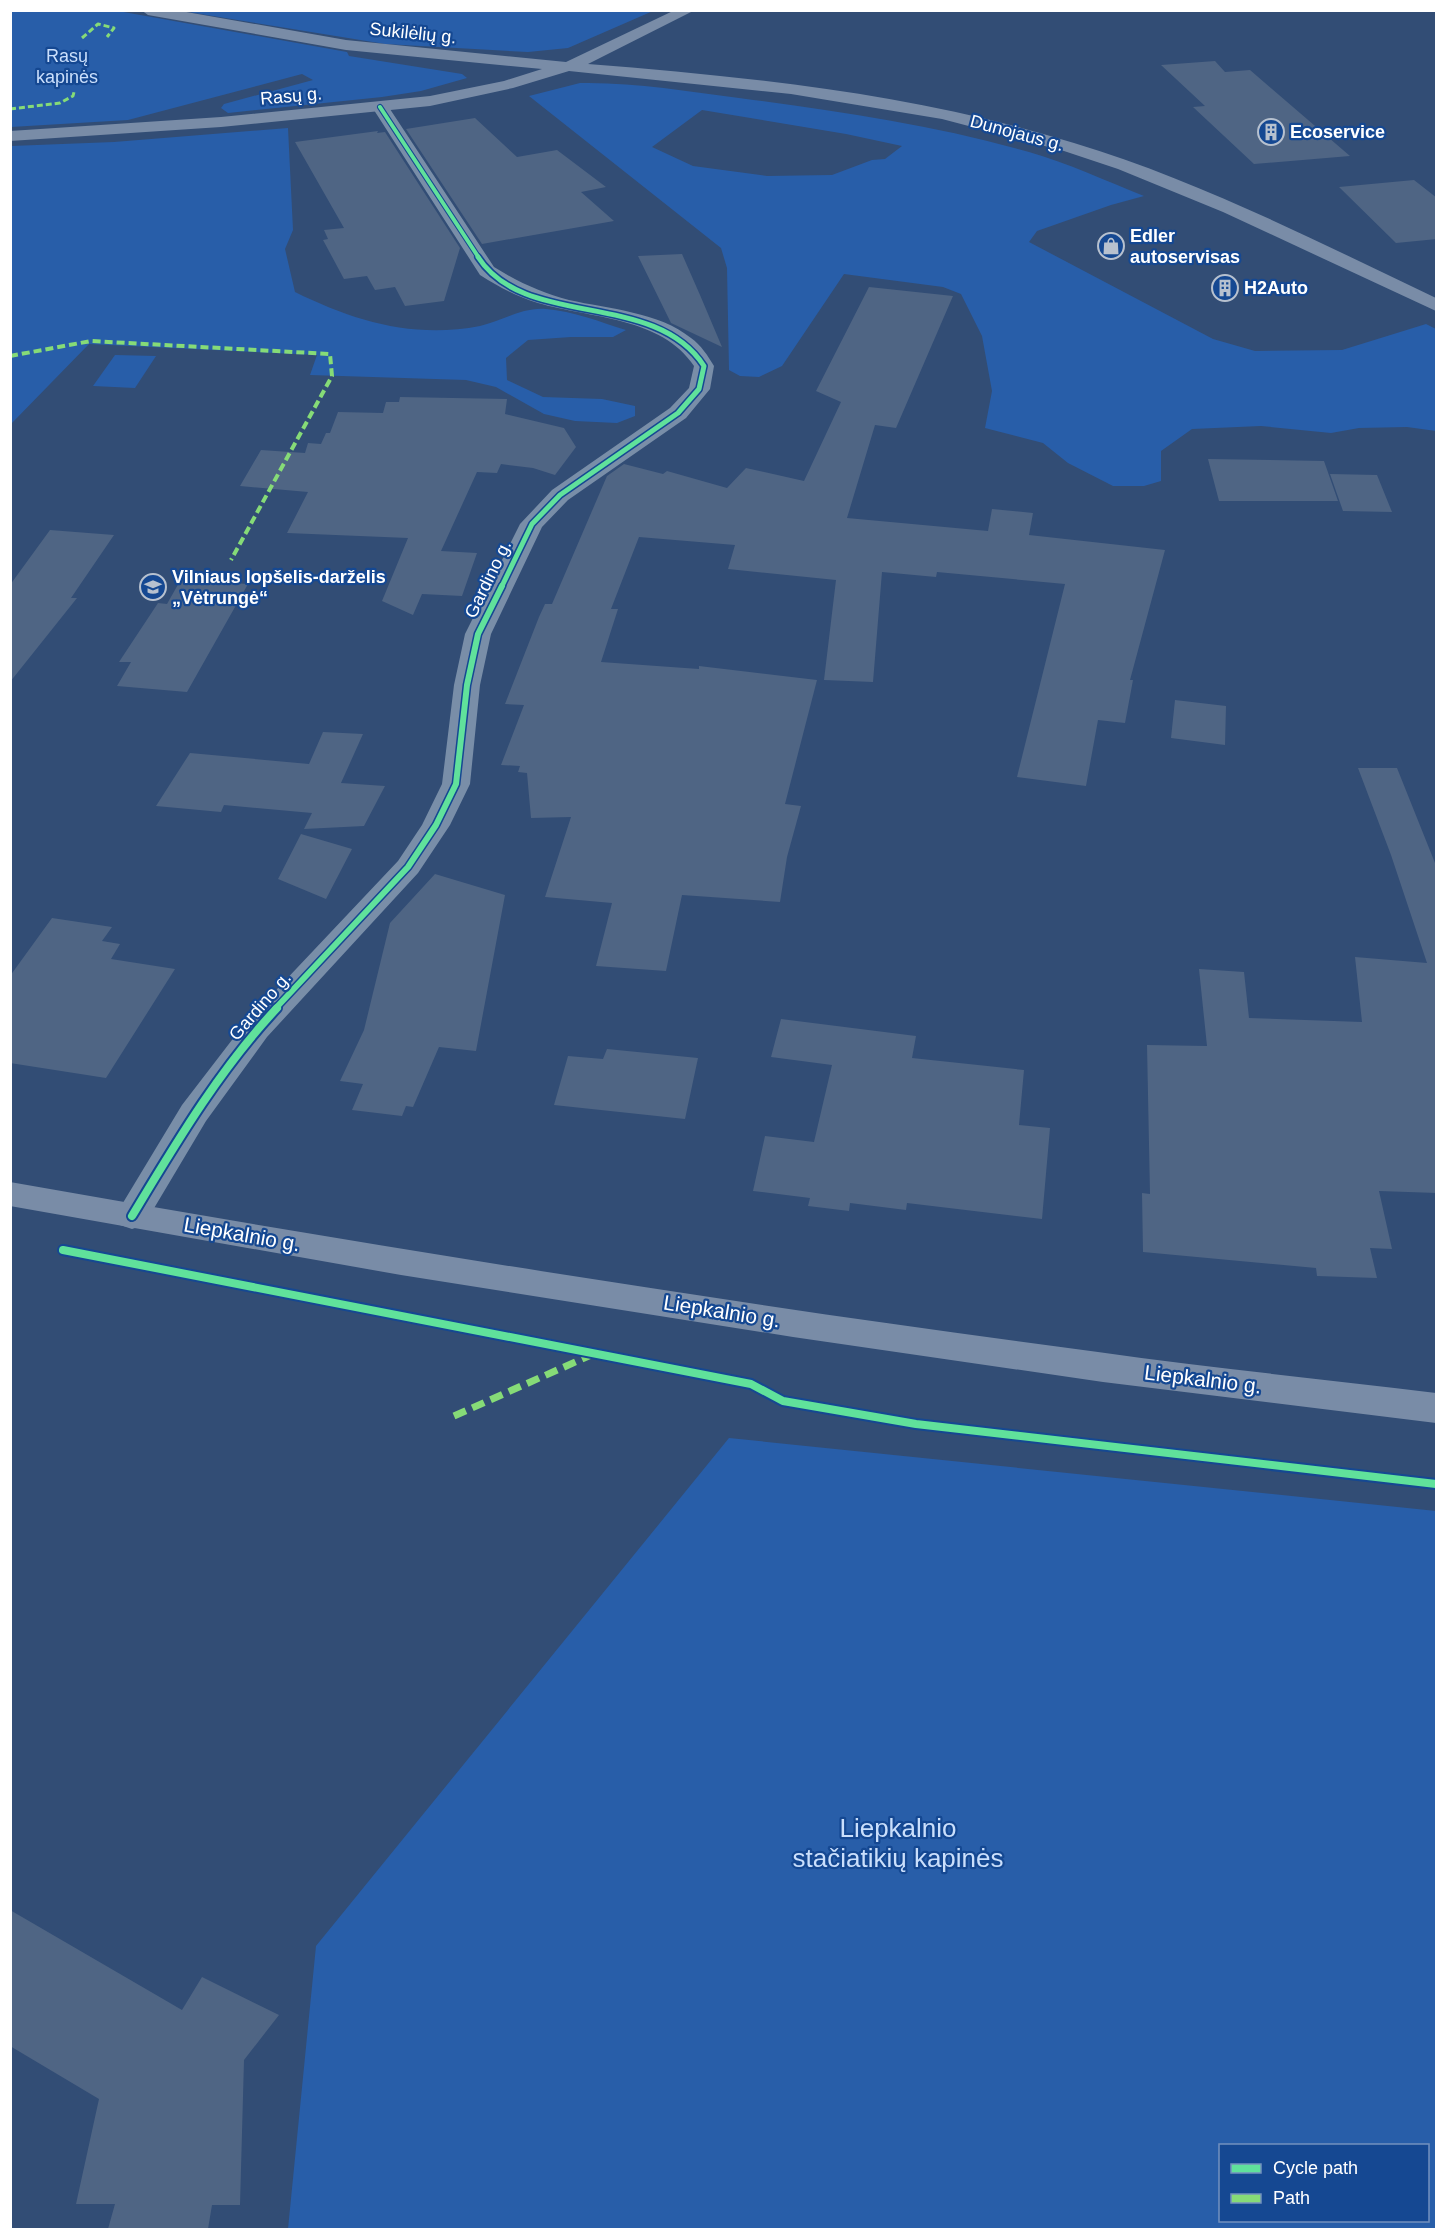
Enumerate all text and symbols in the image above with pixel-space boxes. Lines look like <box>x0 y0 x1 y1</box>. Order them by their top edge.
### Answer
street label: Sukilėlių g. <box>369 19 457 47</box>
park label: Rasų kapinės <box>36 46 98 87</box>
street label: Rasų g. <box>259 83 323 109</box>
street label: Dunojaus g. <box>968 111 1066 155</box>
building icon: Ecoservice <box>1256 117 1286 147</box>
place label: Ecoservice <box>1290 122 1385 142</box>
place label: Edler autoservisas <box>1130 226 1240 267</box>
shop icon: Edler autoservisas <box>1096 231 1126 261</box>
building icon: H2Auto <box>1210 273 1240 303</box>
place label: H2Auto <box>1244 278 1308 298</box>
street label: Gardino g. <box>461 537 515 621</box>
place label: Vilniaus lopšelis-darželis „Vėtrungė“ <box>172 567 386 608</box>
school or university icon: Vilniaus lopšelis-darželis „Vėtrungė“ <box>138 572 168 602</box>
street label: Gardino g. <box>225 968 295 1044</box>
street label: Liepkalnio g. <box>182 1212 302 1256</box>
street label: Liepkalnio g. <box>662 1290 782 1332</box>
street label: Liepkalnio g. <box>1143 1360 1263 1398</box>
park label: Liepkalnio stačiatikių kapinės <box>793 1813 1004 1873</box>
legend <box>1219 2144 1429 2222</box>
text: Cycle path <box>1273 2158 1358 2178</box>
text: Path <box>1273 2188 1310 2208</box>

